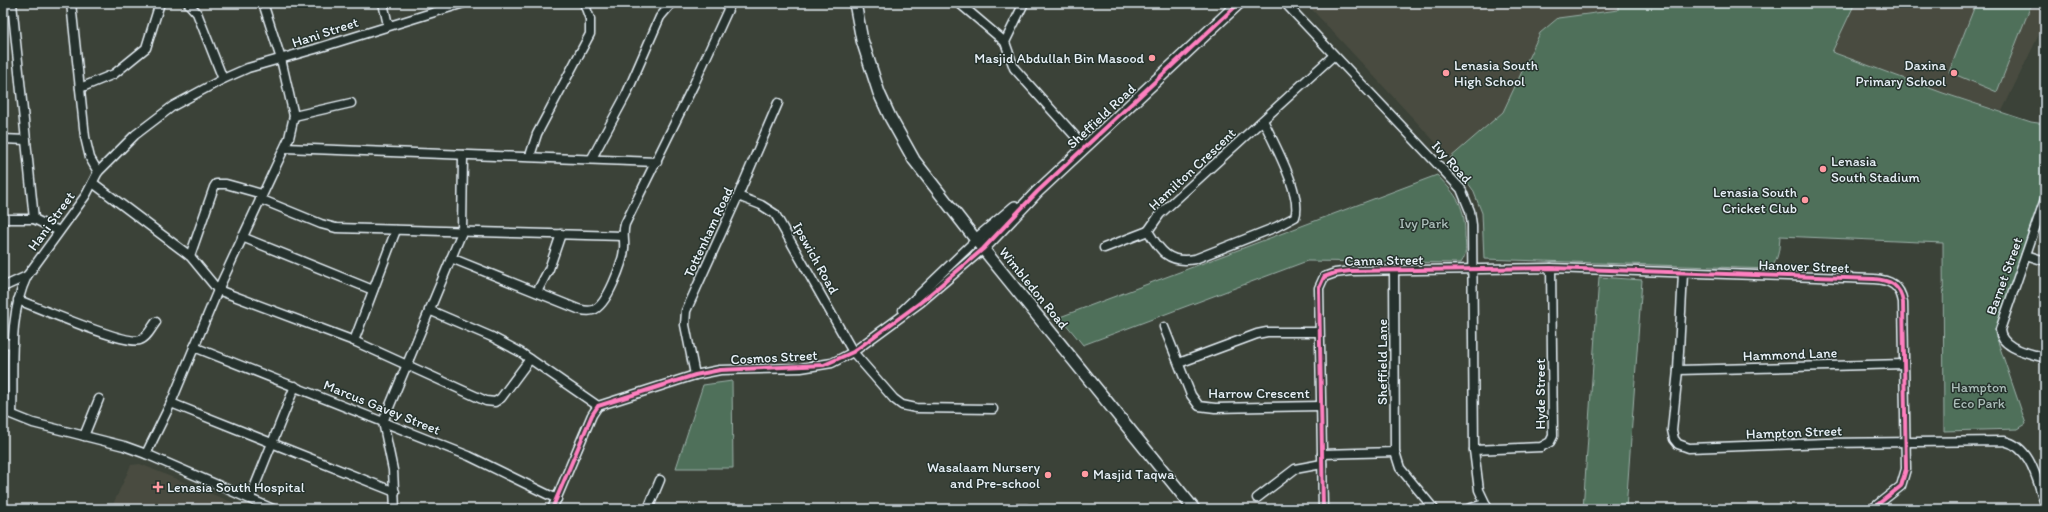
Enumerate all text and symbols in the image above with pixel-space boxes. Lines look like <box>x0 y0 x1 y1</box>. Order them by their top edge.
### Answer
street label: Hani Street <box>290 14 361 51</box>
place label: Masjid Abdullah Bin Masood <box>974 50 1145 67</box>
marker: Masjid Abdullah Bin Masood <box>1147 53 1157 63</box>
place label: Lenasia South High School <box>1454 57 1538 90</box>
place label: Daxina Primary School <box>1856 57 1947 90</box>
marker: Lenasia South High School <box>1441 68 1451 78</box>
marker: Daxina Primary School <box>1949 68 1959 78</box>
street label: Sheffield Road <box>1063 80 1139 153</box>
street label: Hamilton Crescent <box>1145 125 1239 214</box>
street label: Ivy Road <box>1428 138 1475 187</box>
place label: Lenasia South Stadium <box>1831 153 1921 186</box>
marker: Lenasia South Stadium <box>1818 164 1828 174</box>
street label: Tottenham Road <box>680 184 737 280</box>
place label: Lenasia South Cricket Club <box>1713 184 1797 217</box>
street label: Hani Street <box>24 188 79 254</box>
marker: Lenasia South Cricket Club <box>1800 195 1810 205</box>
park label: Ivy Park <box>1399 215 1449 232</box>
street label: Ipswich Road <box>789 219 842 297</box>
street label: Barnet Street <box>1983 235 2026 317</box>
street label: Wimbledon Road <box>995 244 1072 333</box>
street label: Canna Street <box>1344 251 1424 270</box>
street label: Hanover Street <box>1758 256 1850 277</box>
street label: Sheffield Lane <box>1374 319 1391 405</box>
street label: Hammond Lane <box>1743 344 1838 365</box>
street label: Cosmos Street <box>730 347 818 368</box>
street label: Hyde Street <box>1532 359 1549 429</box>
street label: Marcus Gavey Street <box>321 376 443 439</box>
park label: Hampton Eco Park <box>1951 379 2007 412</box>
street label: Harrow Crescent <box>1208 385 1310 402</box>
street label: Hampton Street <box>1746 422 1843 443</box>
place label: Wasalaam Nursery and Pre-school <box>927 459 1040 492</box>
place label: Masjid Taqwa <box>1093 466 1175 483</box>
marker: Masjid Taqwa <box>1080 469 1090 479</box>
marker: Wasalaam Nursery and Pre-school <box>1043 470 1053 480</box>
place label: Lenasia South Hospital <box>167 479 305 496</box>
marker: Lenasia South Hospital <box>152 481 164 493</box>

